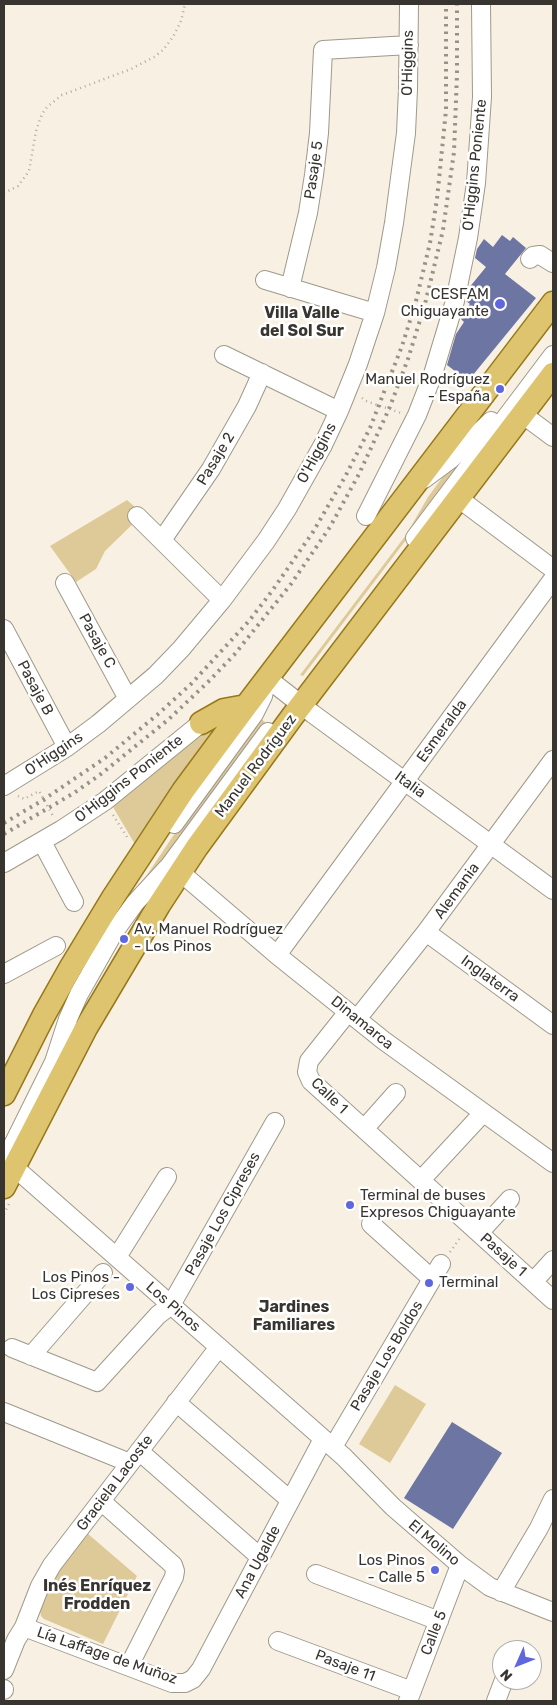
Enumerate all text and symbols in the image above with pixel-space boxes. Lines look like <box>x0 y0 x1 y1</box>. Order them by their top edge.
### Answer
street label: O'Higgins <box>398 30 418 96</box>
street label: O'Higgins Poniente <box>459 98 491 232</box>
street label: Pasaje 5 <box>301 140 327 200</box>
place label: CESFAM Chiguayante <box>401 286 489 321</box>
marker: CESFAM Chiguayante <box>493 297 507 311</box>
district label: Villa Valle del Sol Sur <box>260 303 344 341</box>
place label: Manuel Rodríguez - España <box>365 371 490 406</box>
marker: Manuel Rodríguez - España <box>494 383 506 395</box>
street label: O'Higgins <box>294 420 340 486</box>
street label: Pasaje 2 <box>193 429 239 489</box>
street label: Pasaje C <box>75 611 119 671</box>
street label: Pasaje B <box>13 657 57 719</box>
street label: Esmeralda <box>413 696 471 766</box>
street label: Manuel Rodríguez <box>211 711 301 821</box>
street label: O'Higgins <box>22 728 86 780</box>
street label: O'Higgins Poniente <box>71 731 187 827</box>
street label: Italia <box>391 768 429 802</box>
street label: Alemania <box>431 860 483 922</box>
place label: Av. Manuel Rodríguez - Los Pinos <box>134 921 283 956</box>
marker: Av. Manuel Rodríguez - Los Pinos <box>118 933 130 945</box>
street label: Inglaterra <box>457 952 523 1006</box>
street label: Dinamarca <box>327 992 397 1054</box>
street label: Calle 1 <box>307 1074 351 1118</box>
street label: Pasaje Los Cipreses <box>182 1149 264 1279</box>
place label: Terminal de buses Expresos Chiguayante <box>360 1187 516 1222</box>
marker: Terminal de buses Expresos Chiguayante <box>344 1199 356 1211</box>
street label: Pasaje 1 <box>476 1230 530 1280</box>
place label: Los Pinos - Los Cipreses <box>32 1269 120 1304</box>
place label: Terminal <box>439 1274 498 1292</box>
marker: Terminal <box>423 1277 435 1289</box>
street label: Los Pinos <box>142 1278 204 1336</box>
marker: Los Pinos - Los Cipreses <box>124 1281 136 1293</box>
district label: Jardines Familiares <box>253 1297 335 1335</box>
street label: Pasaje Los Boldos <box>347 1298 427 1414</box>
street label: Graciela Lacoste <box>73 1431 157 1535</box>
street label: El Molino <box>405 1516 463 1570</box>
street label: Ana Ugalde <box>231 1523 285 1601</box>
place label: Los Pinos - Calle 5 <box>358 1552 425 1587</box>
marker: Los Pinos - Calle 5 <box>429 1564 441 1576</box>
district label: Inés Enríquez Frodden <box>43 1576 151 1614</box>
street label: Calle 5 <box>417 1608 451 1658</box>
street label: Lía Laffage de Muñoz <box>34 1623 180 1689</box>
north arrow <box>492 1640 542 1690</box>
street label: Pasaje 11 <box>313 1646 377 1686</box>
text: N <box>497 1666 516 1685</box>

